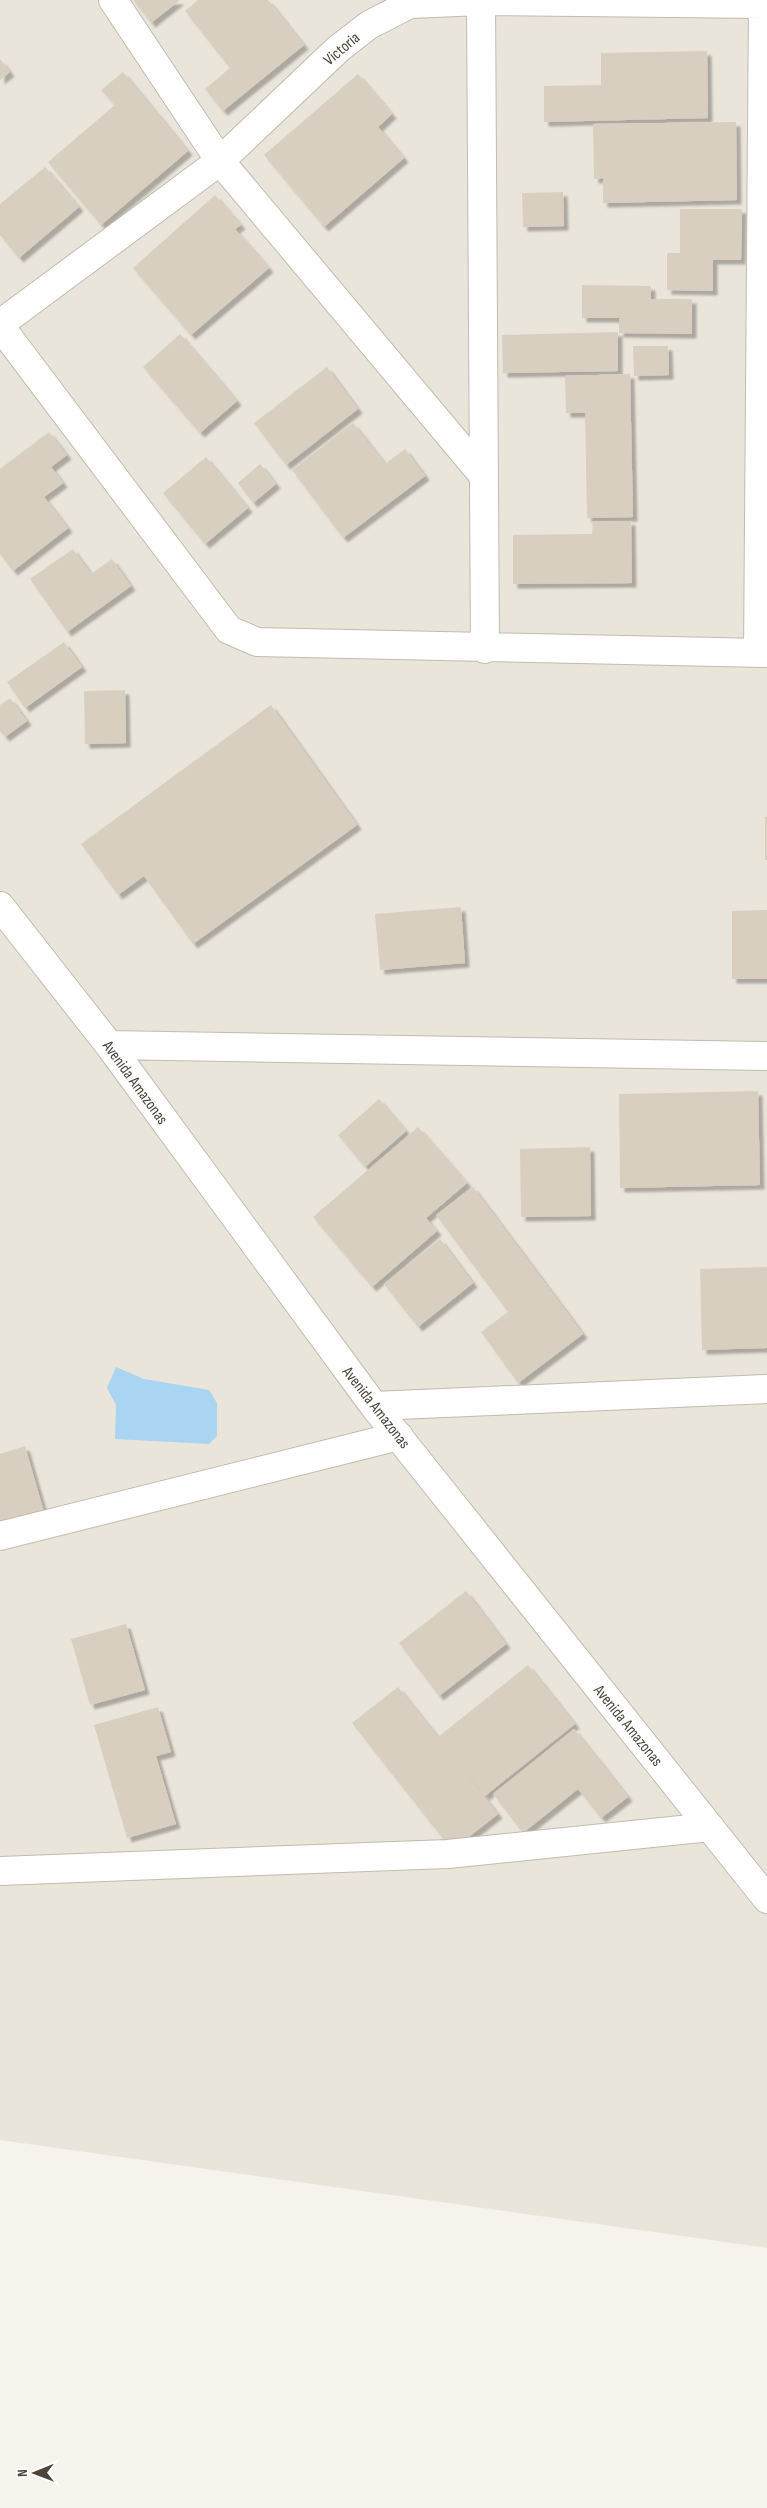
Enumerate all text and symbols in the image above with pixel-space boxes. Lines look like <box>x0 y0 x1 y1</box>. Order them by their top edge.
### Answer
street label: Victoria <box>320 28 364 70</box>
street label: Avenida Amazonas <box>97 1036 172 1129</box>
street label: Avenida Amazonas <box>337 1362 414 1453</box>
street label: Avenida Amazonas <box>589 1681 666 1771</box>
north arrow <box>10 2448 60 2498</box>
text: N <box>14 2469 31 2477</box>

